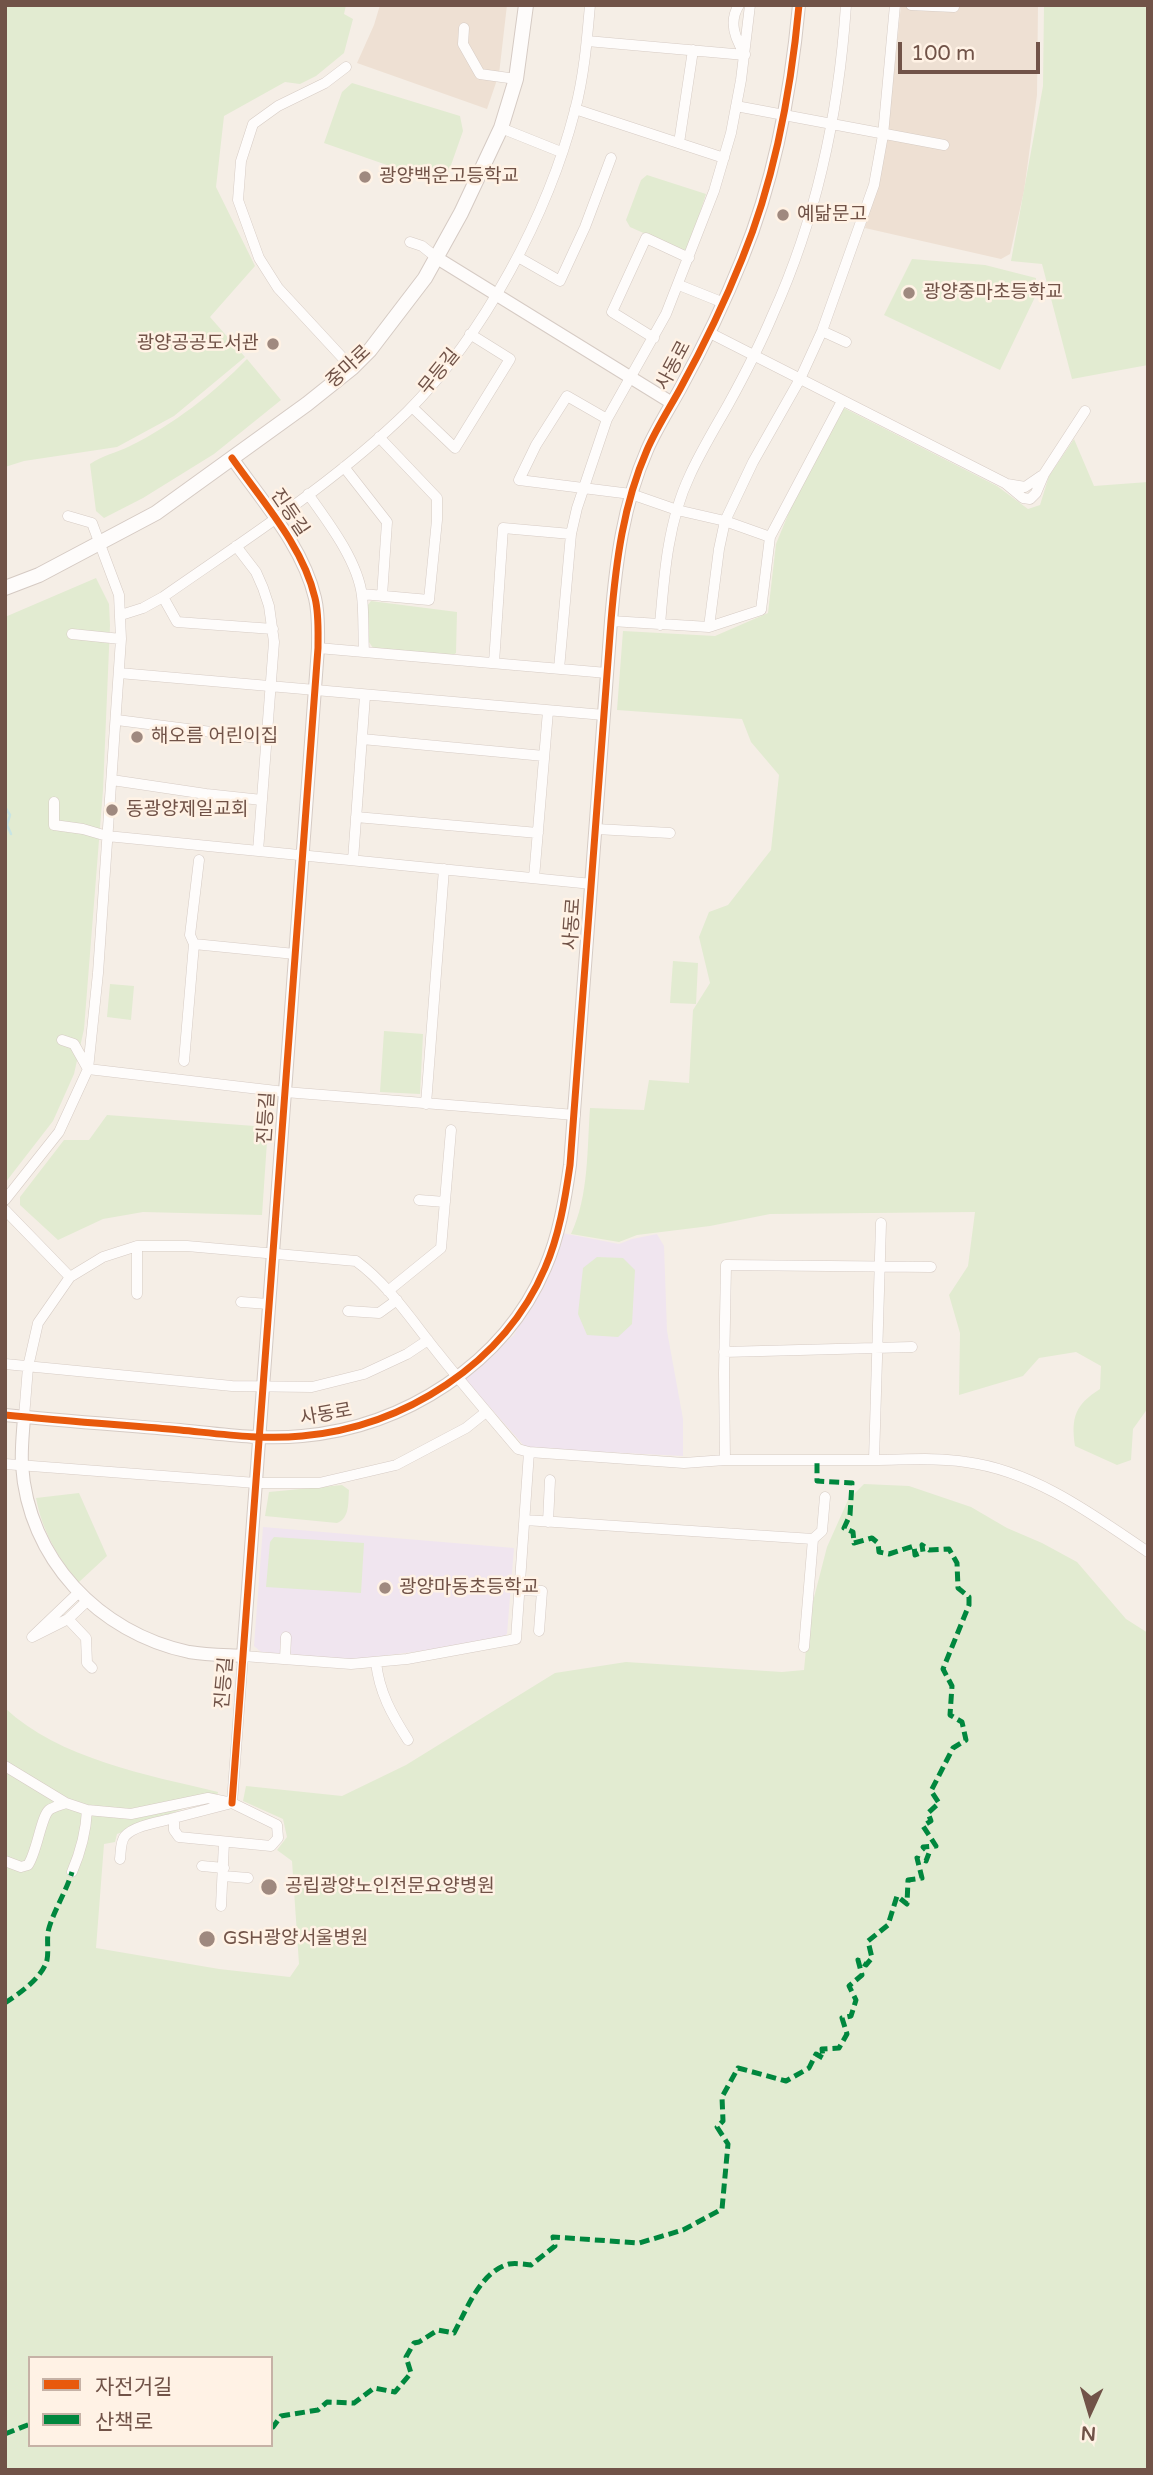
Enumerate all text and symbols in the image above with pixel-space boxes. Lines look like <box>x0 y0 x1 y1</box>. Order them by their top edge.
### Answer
scale bar <box>901 28 1043 72</box>
text: 100 m <box>911 41 975 66</box>
place label: 광양백운고등학교 <box>379 166 519 188</box>
marker: 광양백운고등학교 <box>357 169 373 185</box>
place label: 예닮문고 <box>797 204 867 226</box>
marker: 예닮문고 <box>775 207 791 223</box>
place label: 광양중마초등학교 <box>923 282 1063 304</box>
marker: 광양중마초등학교 <box>901 285 917 301</box>
place label: 광양공공도서관 <box>137 333 259 355</box>
marker: 광양공공도서관 <box>265 336 281 352</box>
street label: 사동로 <box>652 337 696 395</box>
street label: 중마로 <box>322 341 376 393</box>
street label: 무등길 <box>415 344 465 400</box>
street label: 진등길 <box>265 485 313 541</box>
place label: 해오름 어린이집 <box>151 726 278 748</box>
marker: 해오름 어린이집 <box>129 729 145 745</box>
place label: 동광양제일교회 <box>126 799 248 821</box>
marker: 동광양제일교회 <box>104 802 120 818</box>
street label: 사동로 <box>560 897 586 951</box>
street label: 진등길 <box>254 1091 280 1145</box>
street label: 사동로 <box>298 1399 354 1431</box>
place label: 광양마동초등학교 <box>399 1577 539 1599</box>
marker: 광양마동초등학교 <box>377 1580 393 1596</box>
street label: 진등길 <box>211 1656 239 1710</box>
place label: 공립광양노인전문요양병원 <box>285 1876 495 1898</box>
marker: 공립광양노인전문요양병원 <box>259 1877 279 1897</box>
place label: GSH광양서울병원 <box>223 1928 368 1950</box>
marker: GSH광양서울병원 <box>197 1929 217 1949</box>
legend <box>28 2356 273 2447</box>
text: 자전거길 <box>95 2375 172 2400</box>
north arrow <box>1055 2377 1125 2447</box>
text: 산책로 <box>95 2410 153 2435</box>
text: N <box>1080 2421 1097 2444</box>

